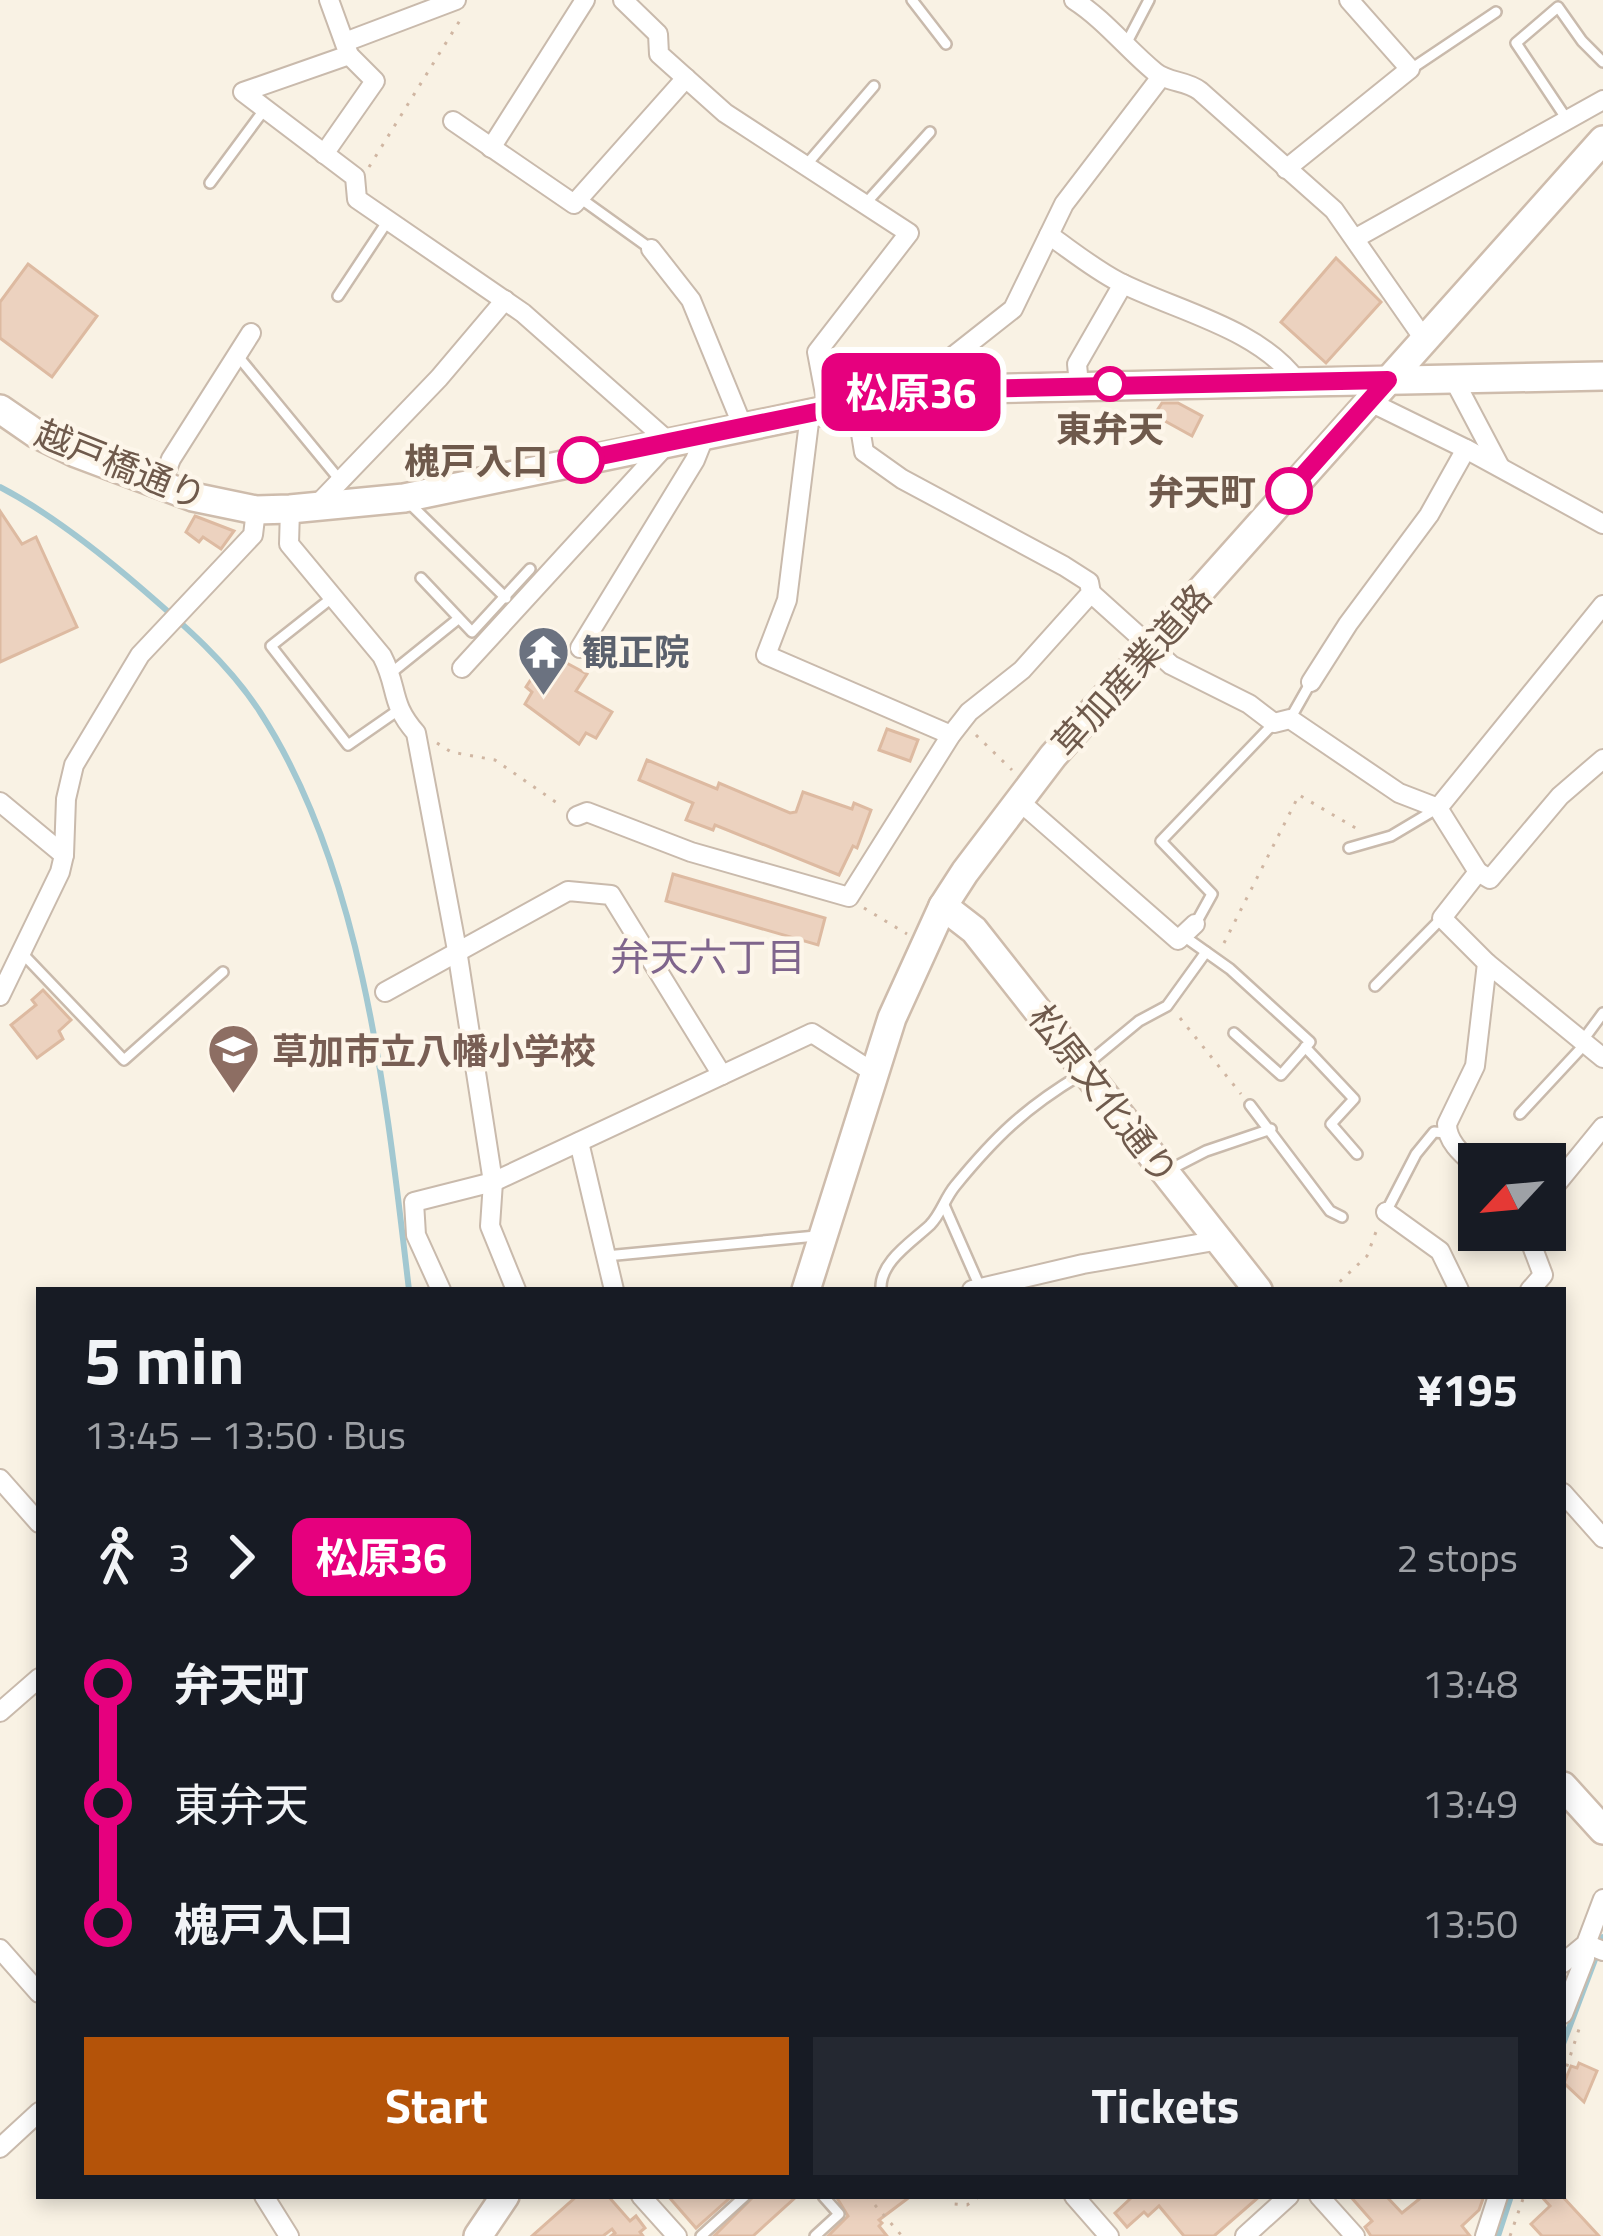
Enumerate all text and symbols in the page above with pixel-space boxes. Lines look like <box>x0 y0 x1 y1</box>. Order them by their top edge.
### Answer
line badge: 松原36 <box>827 353 995 431</box>
text: 松原36 <box>845 360 977 424</box>
marker: 東弁天 <box>1094 368 1126 400</box>
place label: 東弁天 <box>1056 401 1164 456</box>
street label: 越戸橋通り <box>27 405 215 523</box>
place label: 槐戸入口 <box>404 433 548 488</box>
marker: 槐戸入口 <box>559 438 603 482</box>
place label: 弁天町 <box>1148 464 1256 519</box>
marker: 弁天町 <box>1267 469 1311 513</box>
street label: 草加産業道路 <box>1038 571 1224 769</box>
temple icon: 観正院 <box>515 623 571 697</box>
place label: 観正院 <box>582 624 690 679</box>
district label: 弁天六丁目 <box>610 927 806 986</box>
street label: 松原文化通り <box>1016 992 1192 1196</box>
school or university icon: 草加市立八幡小学校 <box>205 1022 261 1096</box>
place label: 草加市立八幡小学校 <box>272 1023 596 1078</box>
north arrow <box>1458 1143 1566 1251</box>
map controls <box>1458 1143 1566 1251</box>
text: 5 min <box>84 1309 244 1410</box>
text: ¥195 <box>1417 1355 1518 1423</box>
text: 13:45 – 13:50 · Bus <box>84 1405 406 1464</box>
icon: walk <box>84 1524 150 1590</box>
icon: forward <box>208 1524 274 1590</box>
text: 松原36 <box>316 1525 447 1589</box>
text: 3 <box>168 1528 190 1587</box>
text: 2 stops <box>1396 1528 1518 1587</box>
text: 弁天町 <box>174 1650 309 1718</box>
text: 13:48 <box>1422 1654 1518 1713</box>
text: 東弁天 <box>174 1770 309 1838</box>
text: 13:49 <box>1422 1774 1518 1833</box>
text: 槐戸入口 <box>174 1890 354 1958</box>
text: 13:50 <box>1422 1894 1518 1953</box>
button: Start <box>84 2037 789 2175</box>
button: Tickets <box>813 2037 1518 2175</box>

